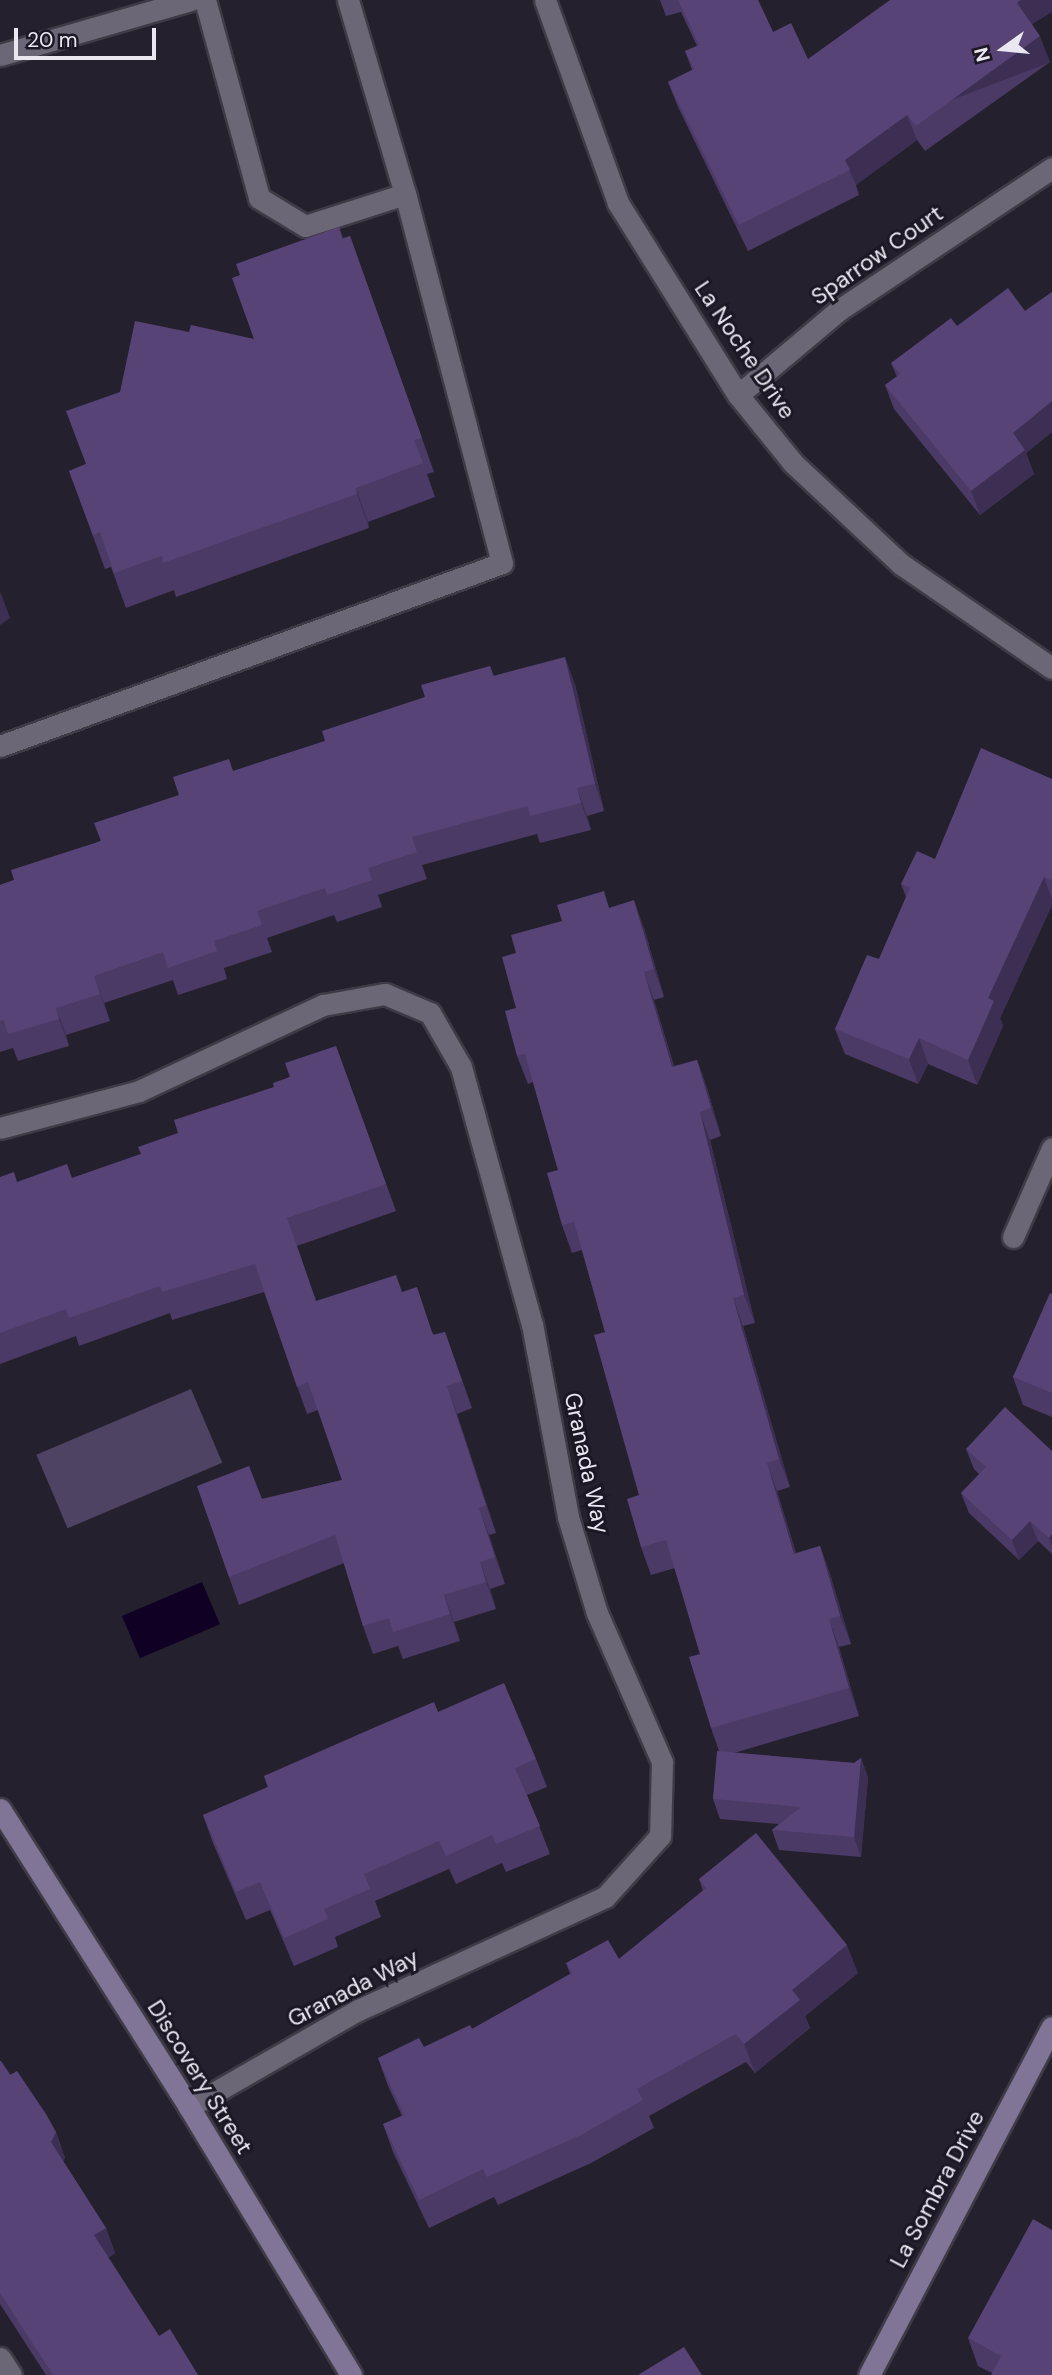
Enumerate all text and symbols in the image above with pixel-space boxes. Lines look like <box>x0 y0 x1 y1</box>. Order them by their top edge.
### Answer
scale bar <box>18 14 159 58</box>
north arrow <box>968 14 1038 84</box>
text: 20 m <box>27 26 78 54</box>
text: N <box>968 45 996 65</box>
street label: Sparrow Court <box>806 199 948 311</box>
street label: La Noche Drive <box>689 276 801 424</box>
street label: Granada Way <box>559 1390 615 1536</box>
street label: Granada Way <box>283 1943 423 2033</box>
street label: Discovery Street <box>142 1995 258 2159</box>
street label: La Sombra Drive <box>884 2106 990 2272</box>

